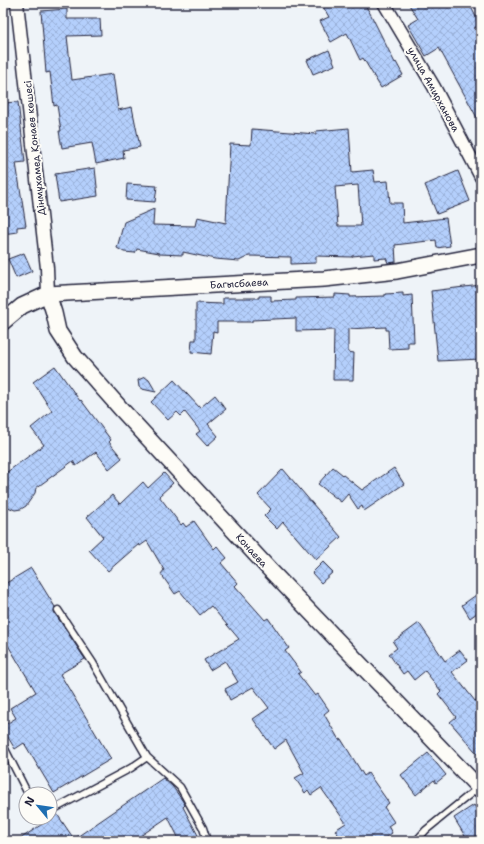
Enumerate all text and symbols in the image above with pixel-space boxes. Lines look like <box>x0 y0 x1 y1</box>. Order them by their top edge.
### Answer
street label: улица Амирханова <box>405 44 463 135</box>
street label: Дінмұхамед Қонаев көшесі <box>21 80 48 216</box>
street label: Багысбаева <box>210 275 269 292</box>
street label: Конаева <box>233 531 271 571</box>
north arrow <box>18 786 58 826</box>
text: N <box>21 794 39 809</box>

